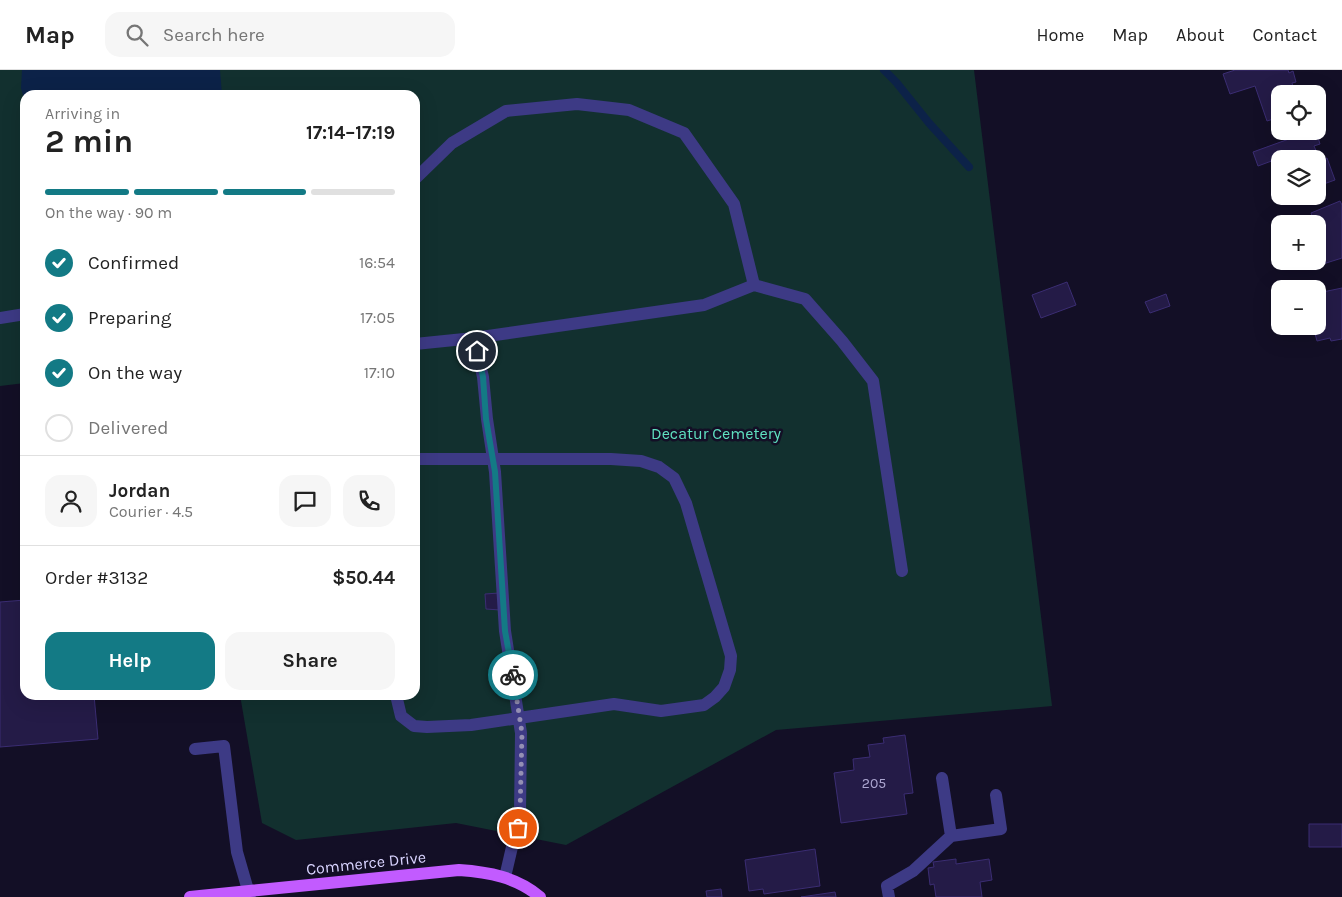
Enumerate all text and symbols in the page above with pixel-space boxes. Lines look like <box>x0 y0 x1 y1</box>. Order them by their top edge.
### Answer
search box <box>105 12 455 57</box>
text: Map <box>25 21 75 49</box>
icon: search <box>123 21 151 49</box>
text: Search here <box>163 24 265 46</box>
text: Home <box>1036 24 1084 46</box>
text: Map <box>1112 24 1148 46</box>
text: About <box>1176 24 1225 46</box>
text: Contact <box>1253 24 1317 46</box>
map controls <box>1271 85 1326 335</box>
button: locate <box>1271 85 1326 140</box>
text: Arriving in <box>45 104 120 123</box>
text: 17:14–17:19 <box>306 122 395 144</box>
text: 2 min <box>45 123 133 160</box>
button: layers <box>1271 150 1326 205</box>
text: On the way · 90 m <box>45 203 172 222</box>
button: + <box>1271 215 1326 270</box>
icon: check <box>45 249 73 277</box>
text: Confirmed <box>88 252 179 274</box>
text: 16:54 <box>359 253 395 272</box>
button: − <box>1271 280 1326 335</box>
icon: check <box>45 304 73 332</box>
text: Preparing <box>88 307 171 329</box>
text: 17:05 <box>360 308 395 327</box>
pin <box>456 330 498 372</box>
icon: home <box>463 337 491 365</box>
icon: check <box>45 359 73 387</box>
text: On the way <box>88 362 182 384</box>
text: 17:10 <box>364 363 395 382</box>
text: Delivered <box>88 417 168 439</box>
park label: Decatur Cemetery <box>651 424 781 443</box>
button: person <box>45 475 97 527</box>
button: chat <box>279 475 331 527</box>
button: phone <box>343 475 395 527</box>
text: Jordan <box>109 480 170 502</box>
text: Courier · 4.5 <box>109 502 193 521</box>
text: Order #3132 <box>45 567 148 589</box>
text: $50.44 <box>332 567 395 589</box>
button: Help <box>45 632 215 690</box>
button: Share <box>225 632 395 690</box>
courier <box>488 650 538 700</box>
icon: bike <box>499 661 527 689</box>
house number: 205 <box>862 775 886 792</box>
pin <box>497 807 539 849</box>
icon: bag <box>504 814 532 842</box>
street label: Commerce Drive <box>305 847 427 879</box>

